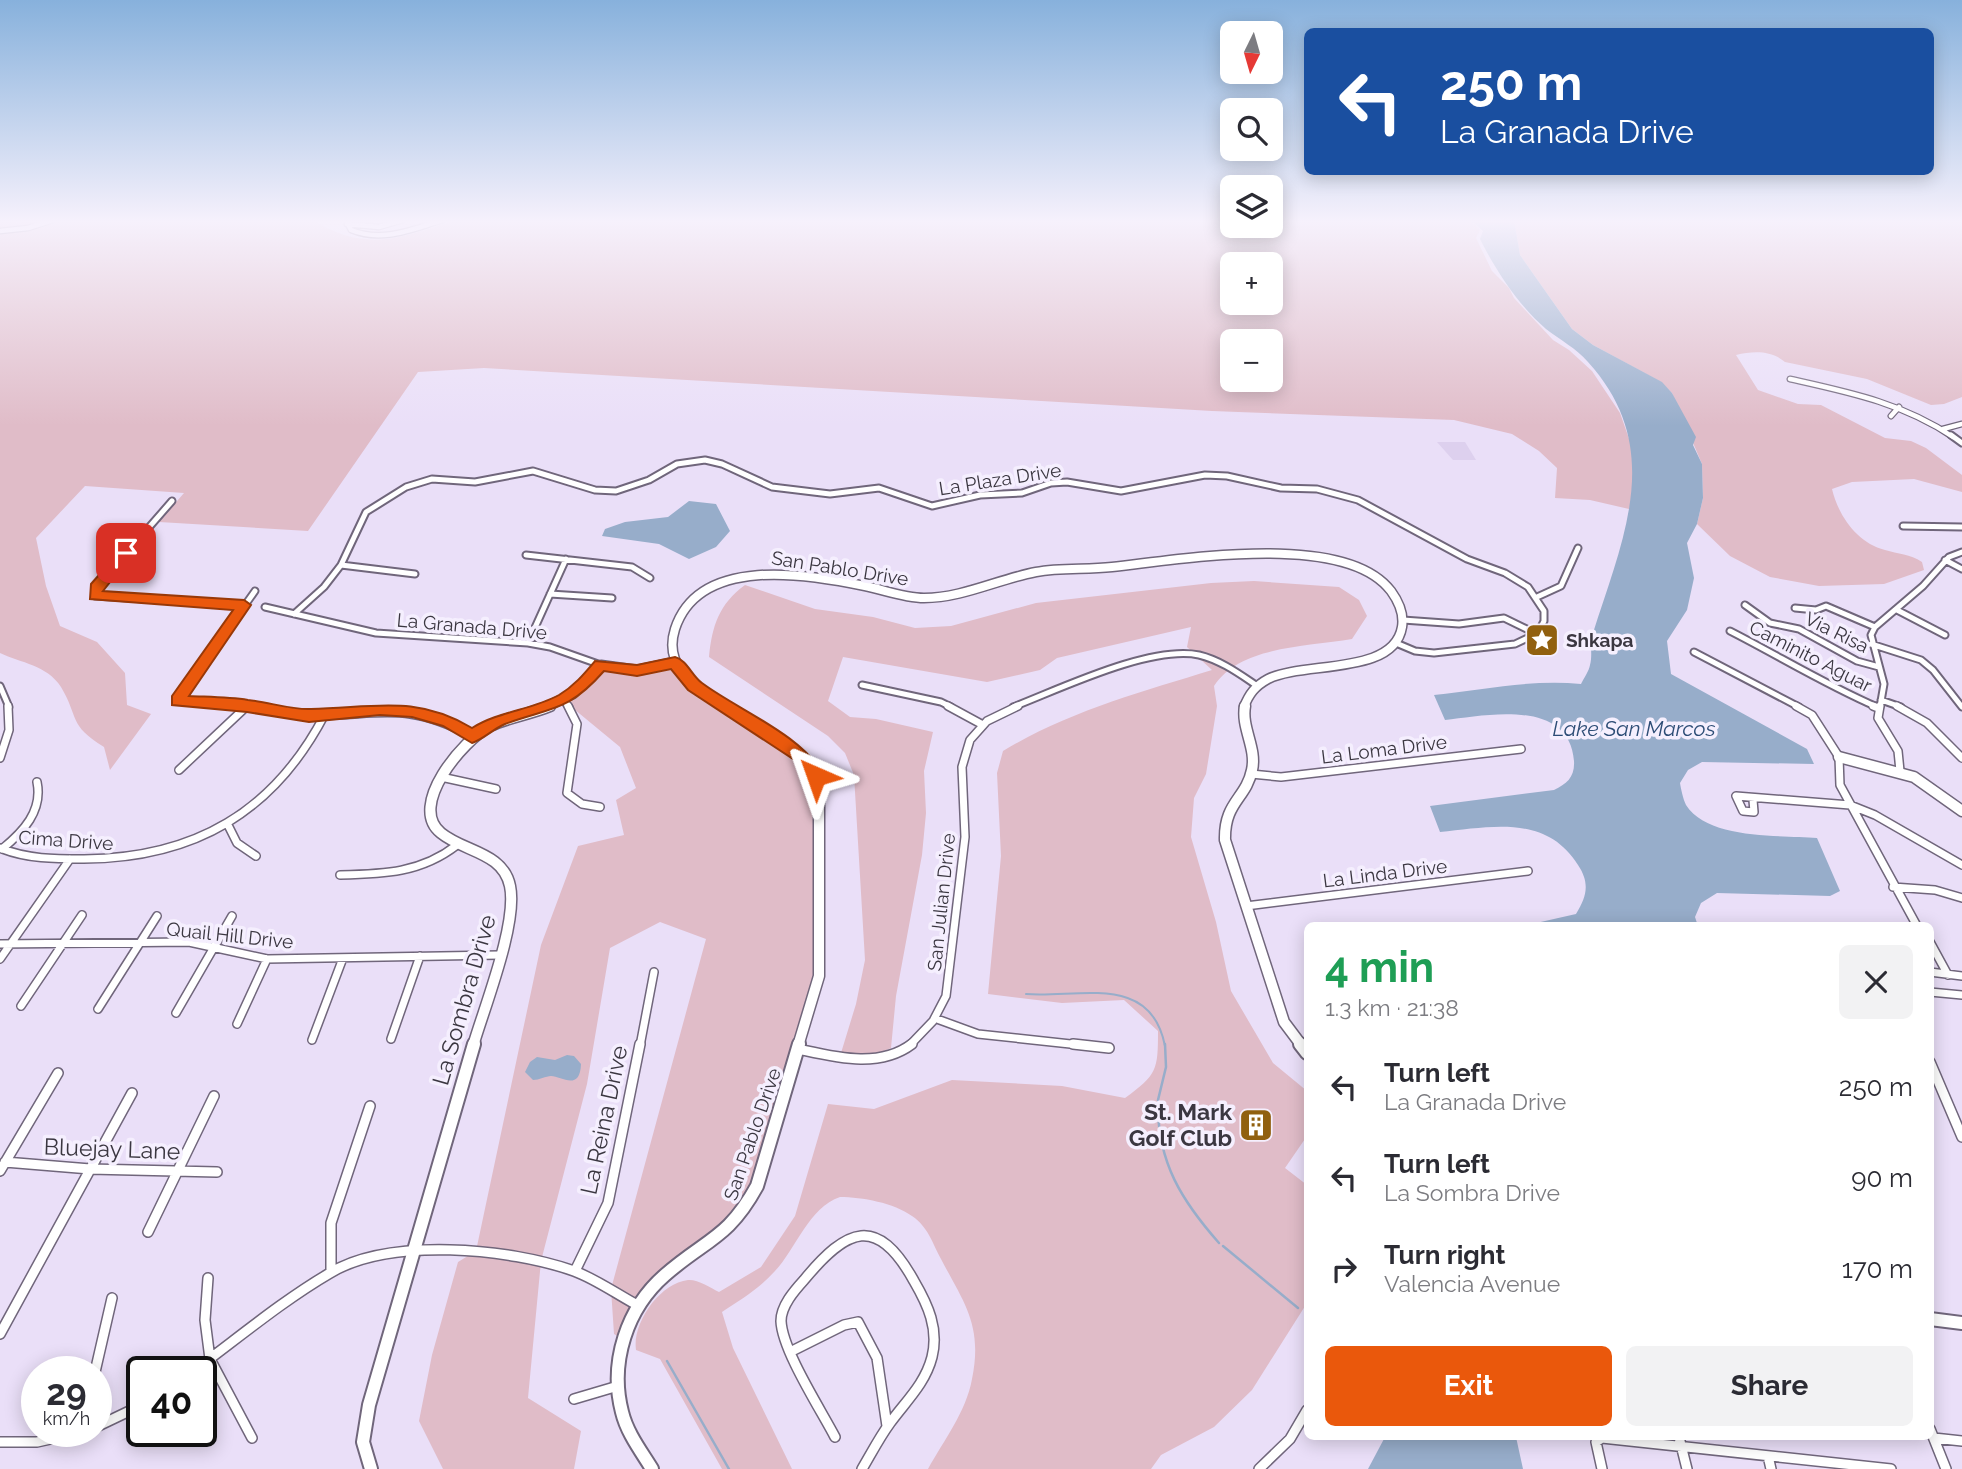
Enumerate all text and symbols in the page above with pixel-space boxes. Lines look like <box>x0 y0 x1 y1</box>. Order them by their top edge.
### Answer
north arrow <box>1220 21 1283 84</box>
map controls <box>1220 21 1283 392</box>
text: 250 m <box>1440 54 1582 111</box>
icon: left <box>1325 56 1416 147</box>
button: search <box>1220 98 1283 161</box>
text: La Granada Drive <box>1440 113 1694 150</box>
button: layers <box>1220 175 1283 238</box>
button: + <box>1220 252 1283 315</box>
button: − <box>1220 329 1283 392</box>
street label: La Plaza Drive <box>937 458 1063 500</box>
pin <box>96 523 156 583</box>
icon: arrive <box>107 534 145 572</box>
street label: San Pablo Drive <box>770 546 910 590</box>
street label: Via Risa <box>1802 607 1872 657</box>
street label: La Granada Drive <box>396 608 548 644</box>
street label: Caminito Aguar <box>1746 616 1876 696</box>
place icon: Shkapa <box>1523 621 1561 659</box>
place label: Shkapa <box>1566 629 1634 651</box>
water label: Lake San Marcos <box>1553 716 1716 741</box>
street label: La Loma Drive <box>1320 730 1448 768</box>
position arrow <box>779 739 853 813</box>
street label: Cima Drive <box>18 826 114 854</box>
street label: San Julian Drive <box>923 832 959 972</box>
street label: La Linda Drive <box>1322 854 1448 892</box>
street label: La Sombra Drive <box>426 912 501 1088</box>
street label: Quail Hill Drive <box>165 917 295 953</box>
text: 4 min <box>1325 943 1434 992</box>
button: close <box>1839 945 1913 1019</box>
text: 1.3 km · 21:38 <box>1325 994 1459 1021</box>
street label: La Reina Drive <box>575 1043 632 1197</box>
text: Turn left <box>1384 1058 1490 1088</box>
street label: San Pablo Drive <box>719 1065 785 1203</box>
icon: left <box>1325 1068 1363 1106</box>
text: 250 m <box>1839 1072 1913 1102</box>
text: La Granada Drive <box>1384 1088 1566 1115</box>
place label: St. Mark Golf Club <box>1129 1098 1232 1151</box>
building icon: St. Mark Golf Club <box>1237 1106 1275 1144</box>
street label: Bluejay Lane <box>43 1133 181 1164</box>
text: Turn left <box>1384 1149 1490 1179</box>
icon: left <box>1325 1159 1363 1197</box>
text: 90 m <box>1851 1163 1913 1193</box>
text: La Sombra Drive <box>1384 1179 1560 1206</box>
text: Turn right <box>1384 1240 1505 1270</box>
icon: right <box>1325 1250 1363 1288</box>
text: 170 m <box>1842 1254 1913 1284</box>
text: Valencia Avenue <box>1384 1270 1560 1297</box>
button: Exit <box>1325 1346 1612 1426</box>
button: Share <box>1626 1346 1913 1426</box>
speed limit sign: 40 <box>126 1356 217 1447</box>
text: 29 <box>46 1372 87 1413</box>
text: km/h <box>43 1408 90 1429</box>

